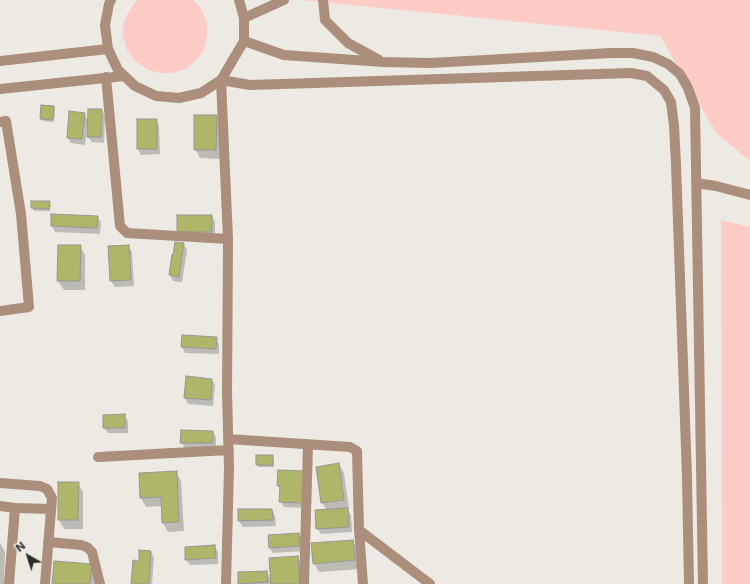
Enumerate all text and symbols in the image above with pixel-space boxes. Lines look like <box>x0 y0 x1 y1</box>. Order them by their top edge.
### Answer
north arrow <box>8 536 48 576</box>
text: N <box>13 539 28 555</box>

